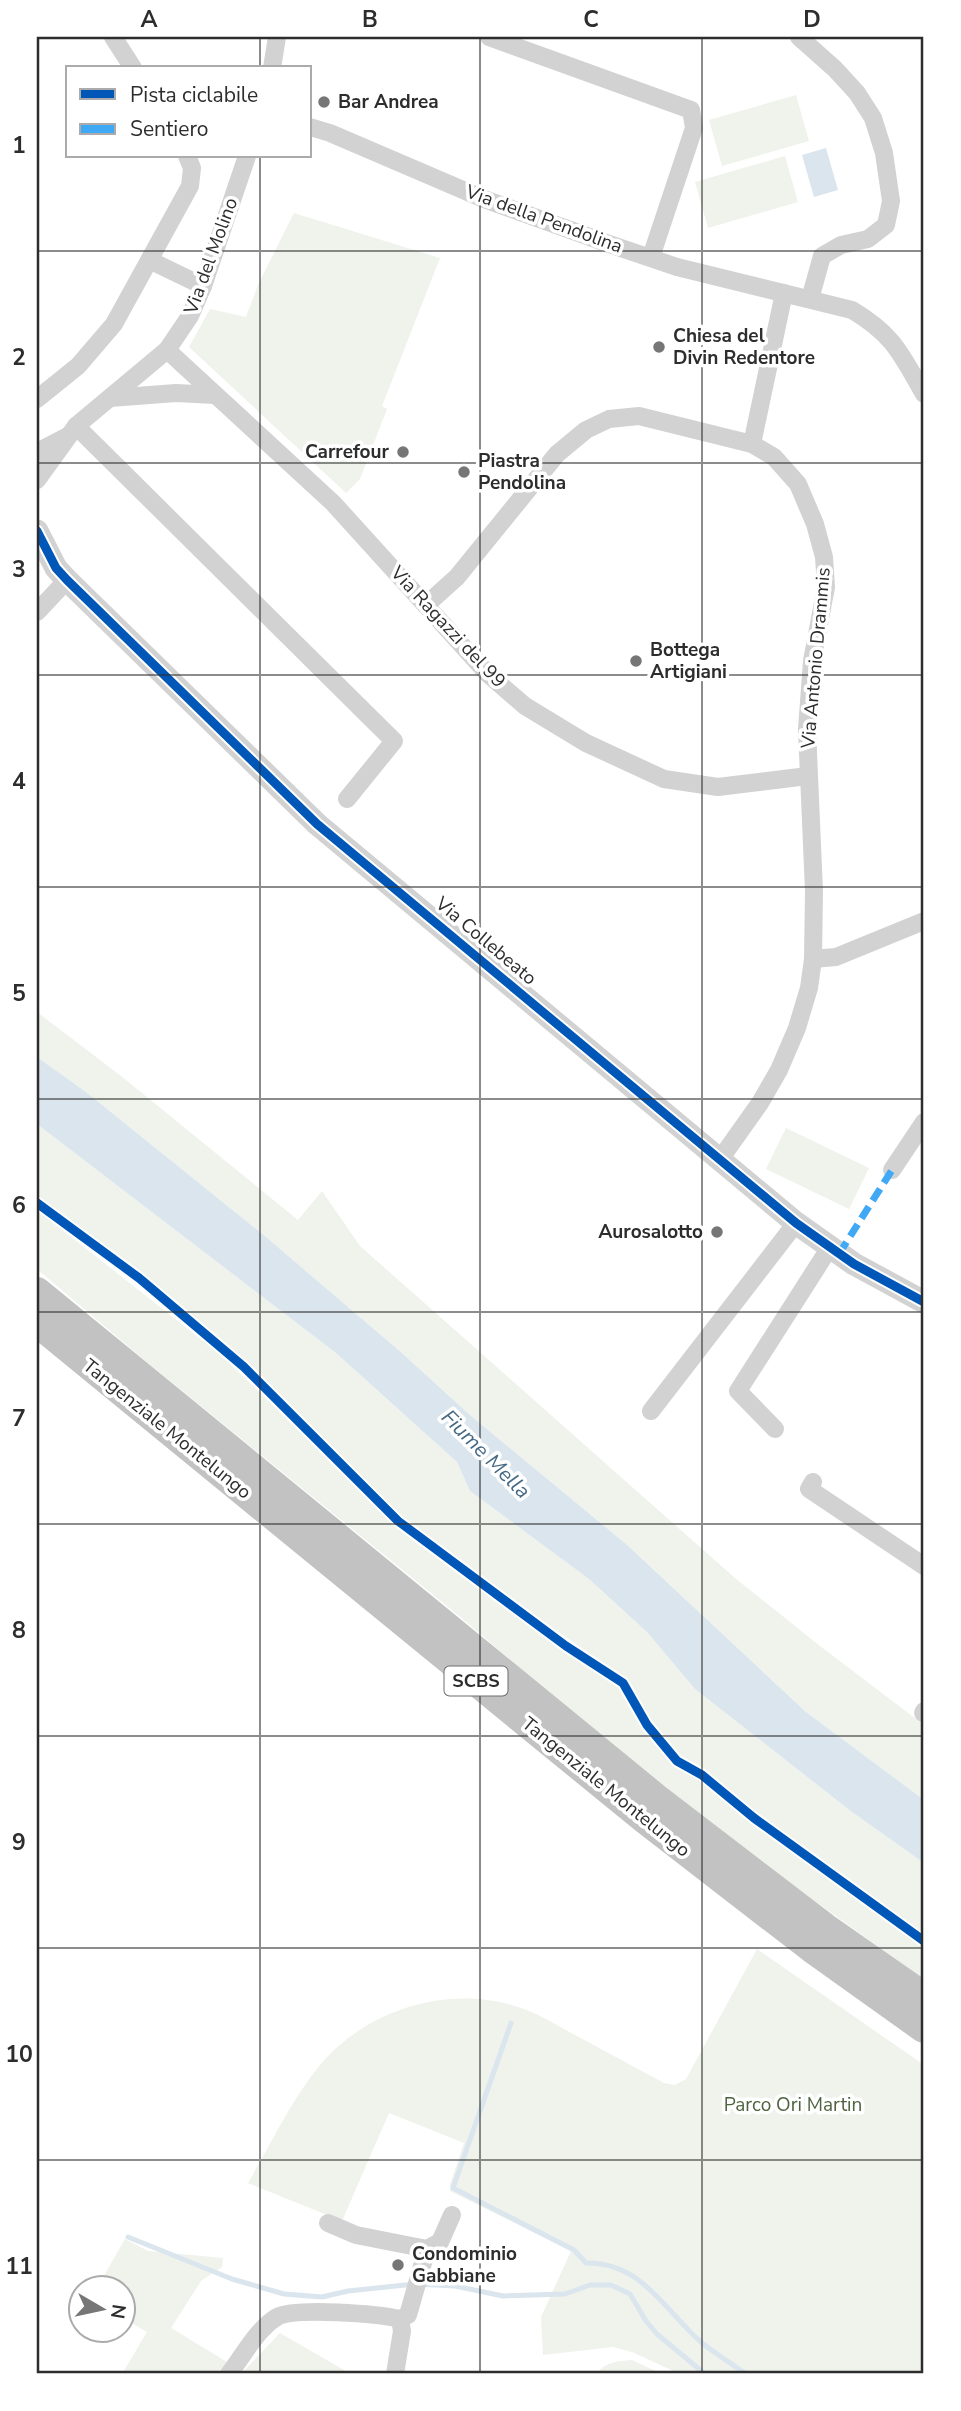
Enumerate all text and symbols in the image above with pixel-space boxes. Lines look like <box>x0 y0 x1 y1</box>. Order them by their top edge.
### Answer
text: A <box>140 4 158 35</box>
text: B <box>362 4 378 35</box>
text: C <box>583 4 599 35</box>
text: D <box>803 4 821 35</box>
legend <box>66 66 312 158</box>
text: Pista ciclabile <box>130 81 258 109</box>
place label: Bar Andrea <box>338 89 439 115</box>
marker: Bar Andrea <box>316 94 332 110</box>
text: Sentiero <box>130 115 208 143</box>
text: 1 <box>12 130 26 161</box>
street label: Via della Pendolina <box>461 178 626 259</box>
street label: Via del Molino <box>178 194 244 319</box>
place label: Chiesa del Divin Redentore <box>673 323 815 371</box>
marker: Chiesa del Divin Redentore <box>651 339 667 355</box>
text: 2 <box>12 342 26 373</box>
place label: Carrefour <box>305 439 390 465</box>
marker: Carrefour <box>395 444 411 460</box>
place label: Piastra Pendolina <box>478 448 566 496</box>
marker: Piastra Pendolina <box>456 464 472 480</box>
text: 3 <box>12 554 26 585</box>
street label: Via Ragazzi del 99 <box>384 560 511 694</box>
street label: Via Antonio Drammis <box>795 566 837 751</box>
place label: Bottega Artigiani <box>650 637 727 685</box>
marker: Bottega Artigiani <box>628 653 644 669</box>
text: 4 <box>12 766 26 797</box>
street label: Via Collebeato <box>429 890 542 991</box>
text: 5 <box>12 978 26 1009</box>
text: 6 <box>12 1190 26 1221</box>
place label: Aurosalotto <box>598 1219 703 1245</box>
marker: Aurosalotto <box>709 1224 725 1240</box>
street label: Tangenziale Montelungo <box>77 1353 257 1505</box>
text: 7 <box>12 1403 26 1434</box>
water label: Fiume Mella <box>435 1403 537 1505</box>
text: 8 <box>12 1615 26 1646</box>
road number: SCBS <box>444 1666 508 1696</box>
street label: Tangenziale Montelungo <box>516 1711 696 1863</box>
text: 9 <box>12 1827 26 1858</box>
text: 10 <box>5 2039 33 2070</box>
park label: Parco Ori Martin <box>724 2092 862 2118</box>
place label: Condominio Gabbiane <box>412 2241 517 2289</box>
text: 11 <box>5 2251 33 2282</box>
marker: Condominio Gabbiane <box>390 2257 406 2273</box>
north arrow <box>66 2274 136 2344</box>
text: N <box>104 2302 132 2321</box>

